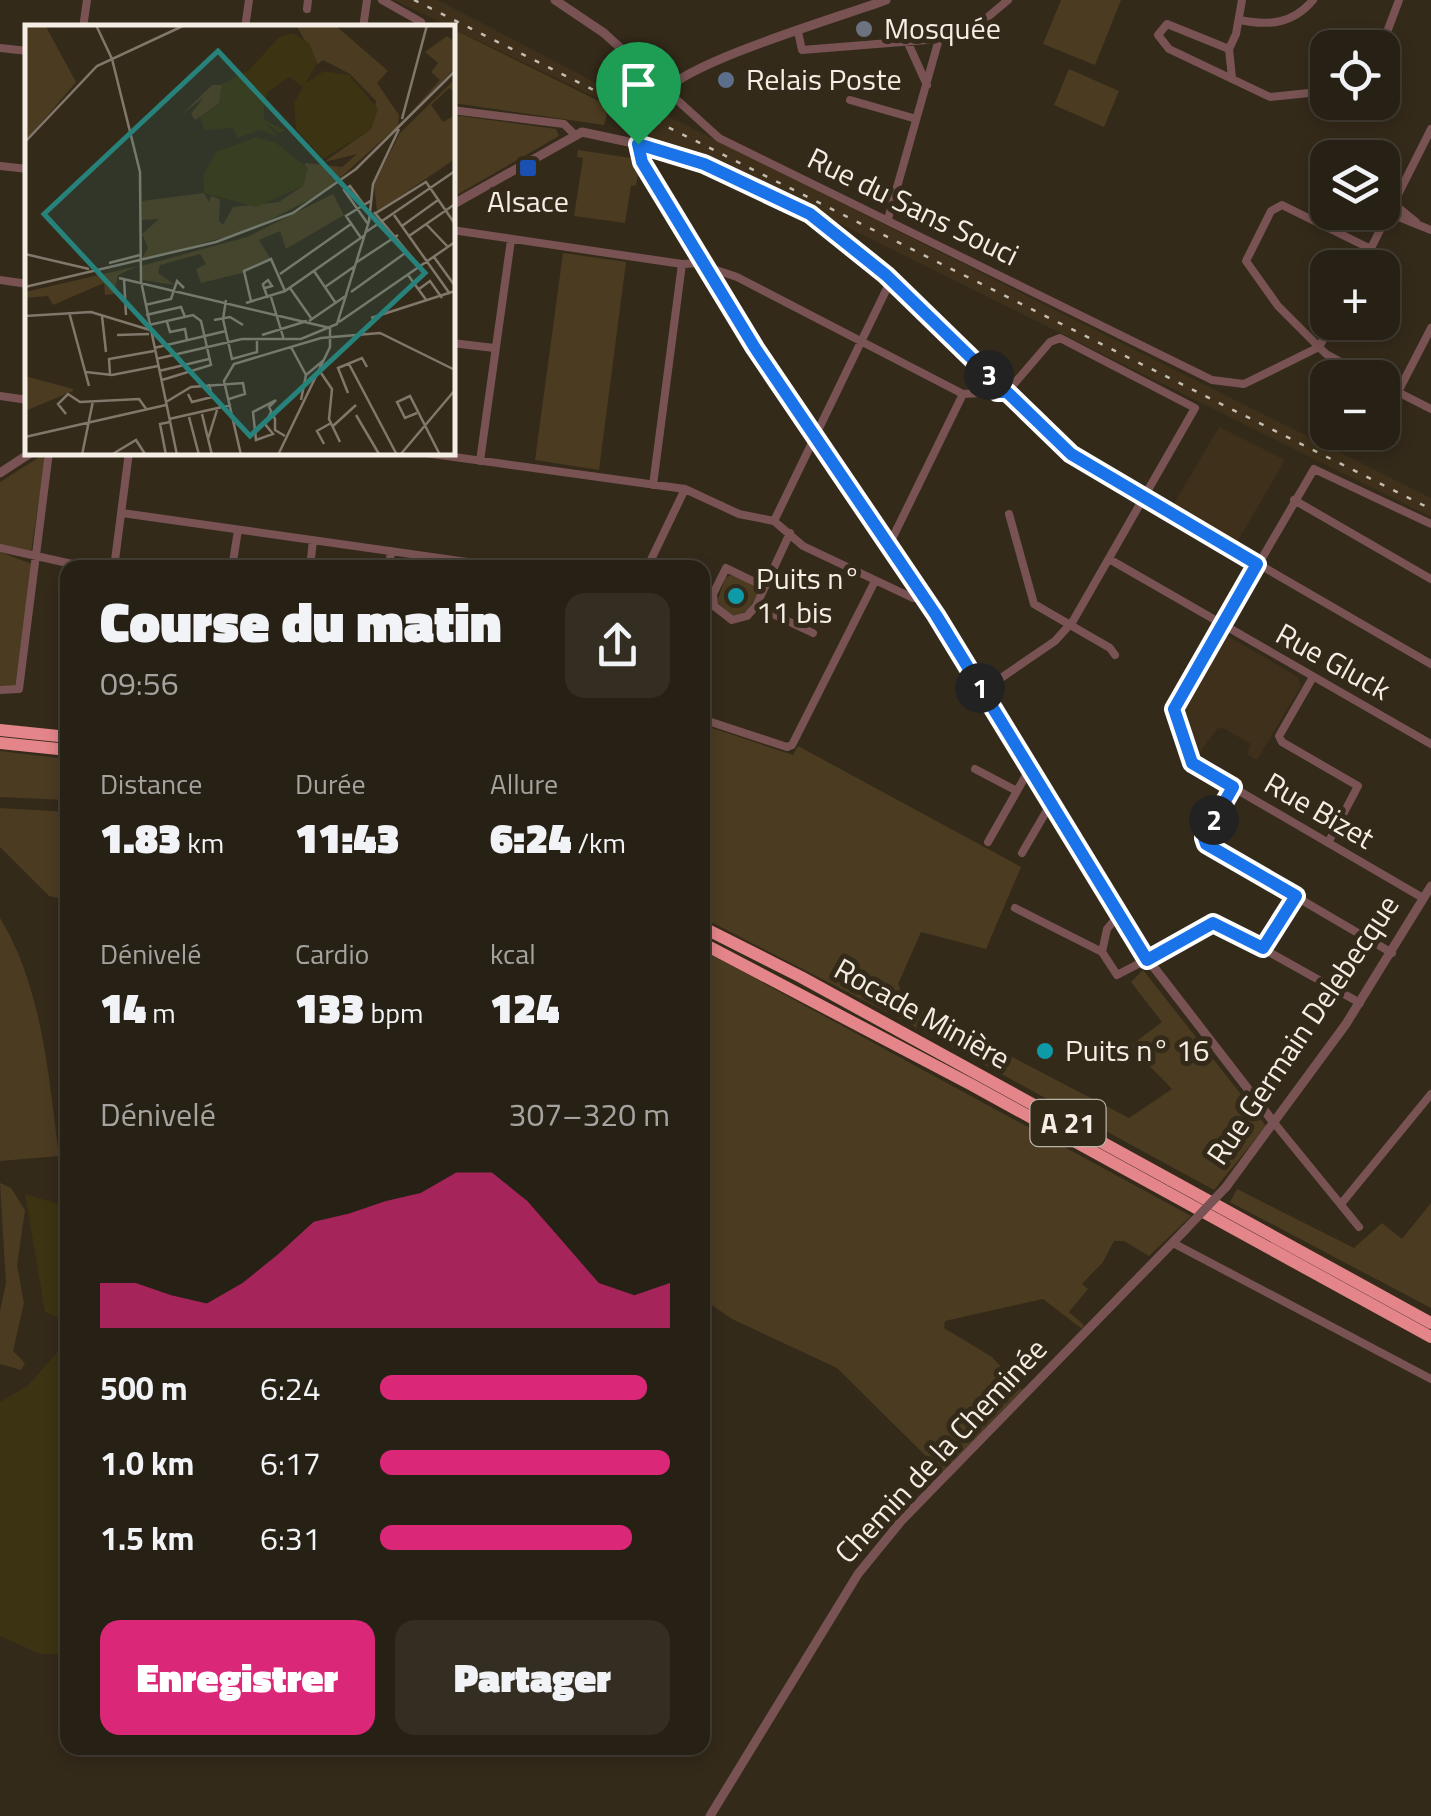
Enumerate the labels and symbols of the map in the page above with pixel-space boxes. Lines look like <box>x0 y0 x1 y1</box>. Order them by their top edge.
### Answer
place label: Mosquée <box>884 5 1001 51</box>
marker: Mosquée <box>853 18 875 40</box>
inset map <box>25 25 455 455</box>
pin <box>596 42 681 145</box>
place label: Relais Poste <box>746 56 902 102</box>
marker: Relais Poste <box>715 69 737 91</box>
street label: Rue du Sans Souci <box>800 135 1027 277</box>
marker: Alsace <box>517 157 539 179</box>
place label: Alsace <box>487 178 569 224</box>
pin: 3 <box>964 350 1014 400</box>
place label: Puits n° 11 bis <box>756 555 860 635</box>
marker: Puits n° 11 bis <box>725 585 747 607</box>
street label: Rue Gluck <box>1268 611 1399 712</box>
pin: 1 <box>955 663 1005 713</box>
street label: Rue Bizet <box>1256 760 1383 860</box>
pin: 2 <box>1189 795 1239 845</box>
street label: Rue Germain Delebecque <box>1195 885 1410 1174</box>
street label: Rocade Minière <box>826 946 1019 1080</box>
place label: Puits n° 16 <box>1065 1027 1209 1073</box>
marker: Puits n° 16 <box>1034 1040 1056 1062</box>
road number: A 21 <box>1030 1100 1106 1146</box>
street label: Chemin de la Cheminée <box>823 1327 1057 1573</box>

